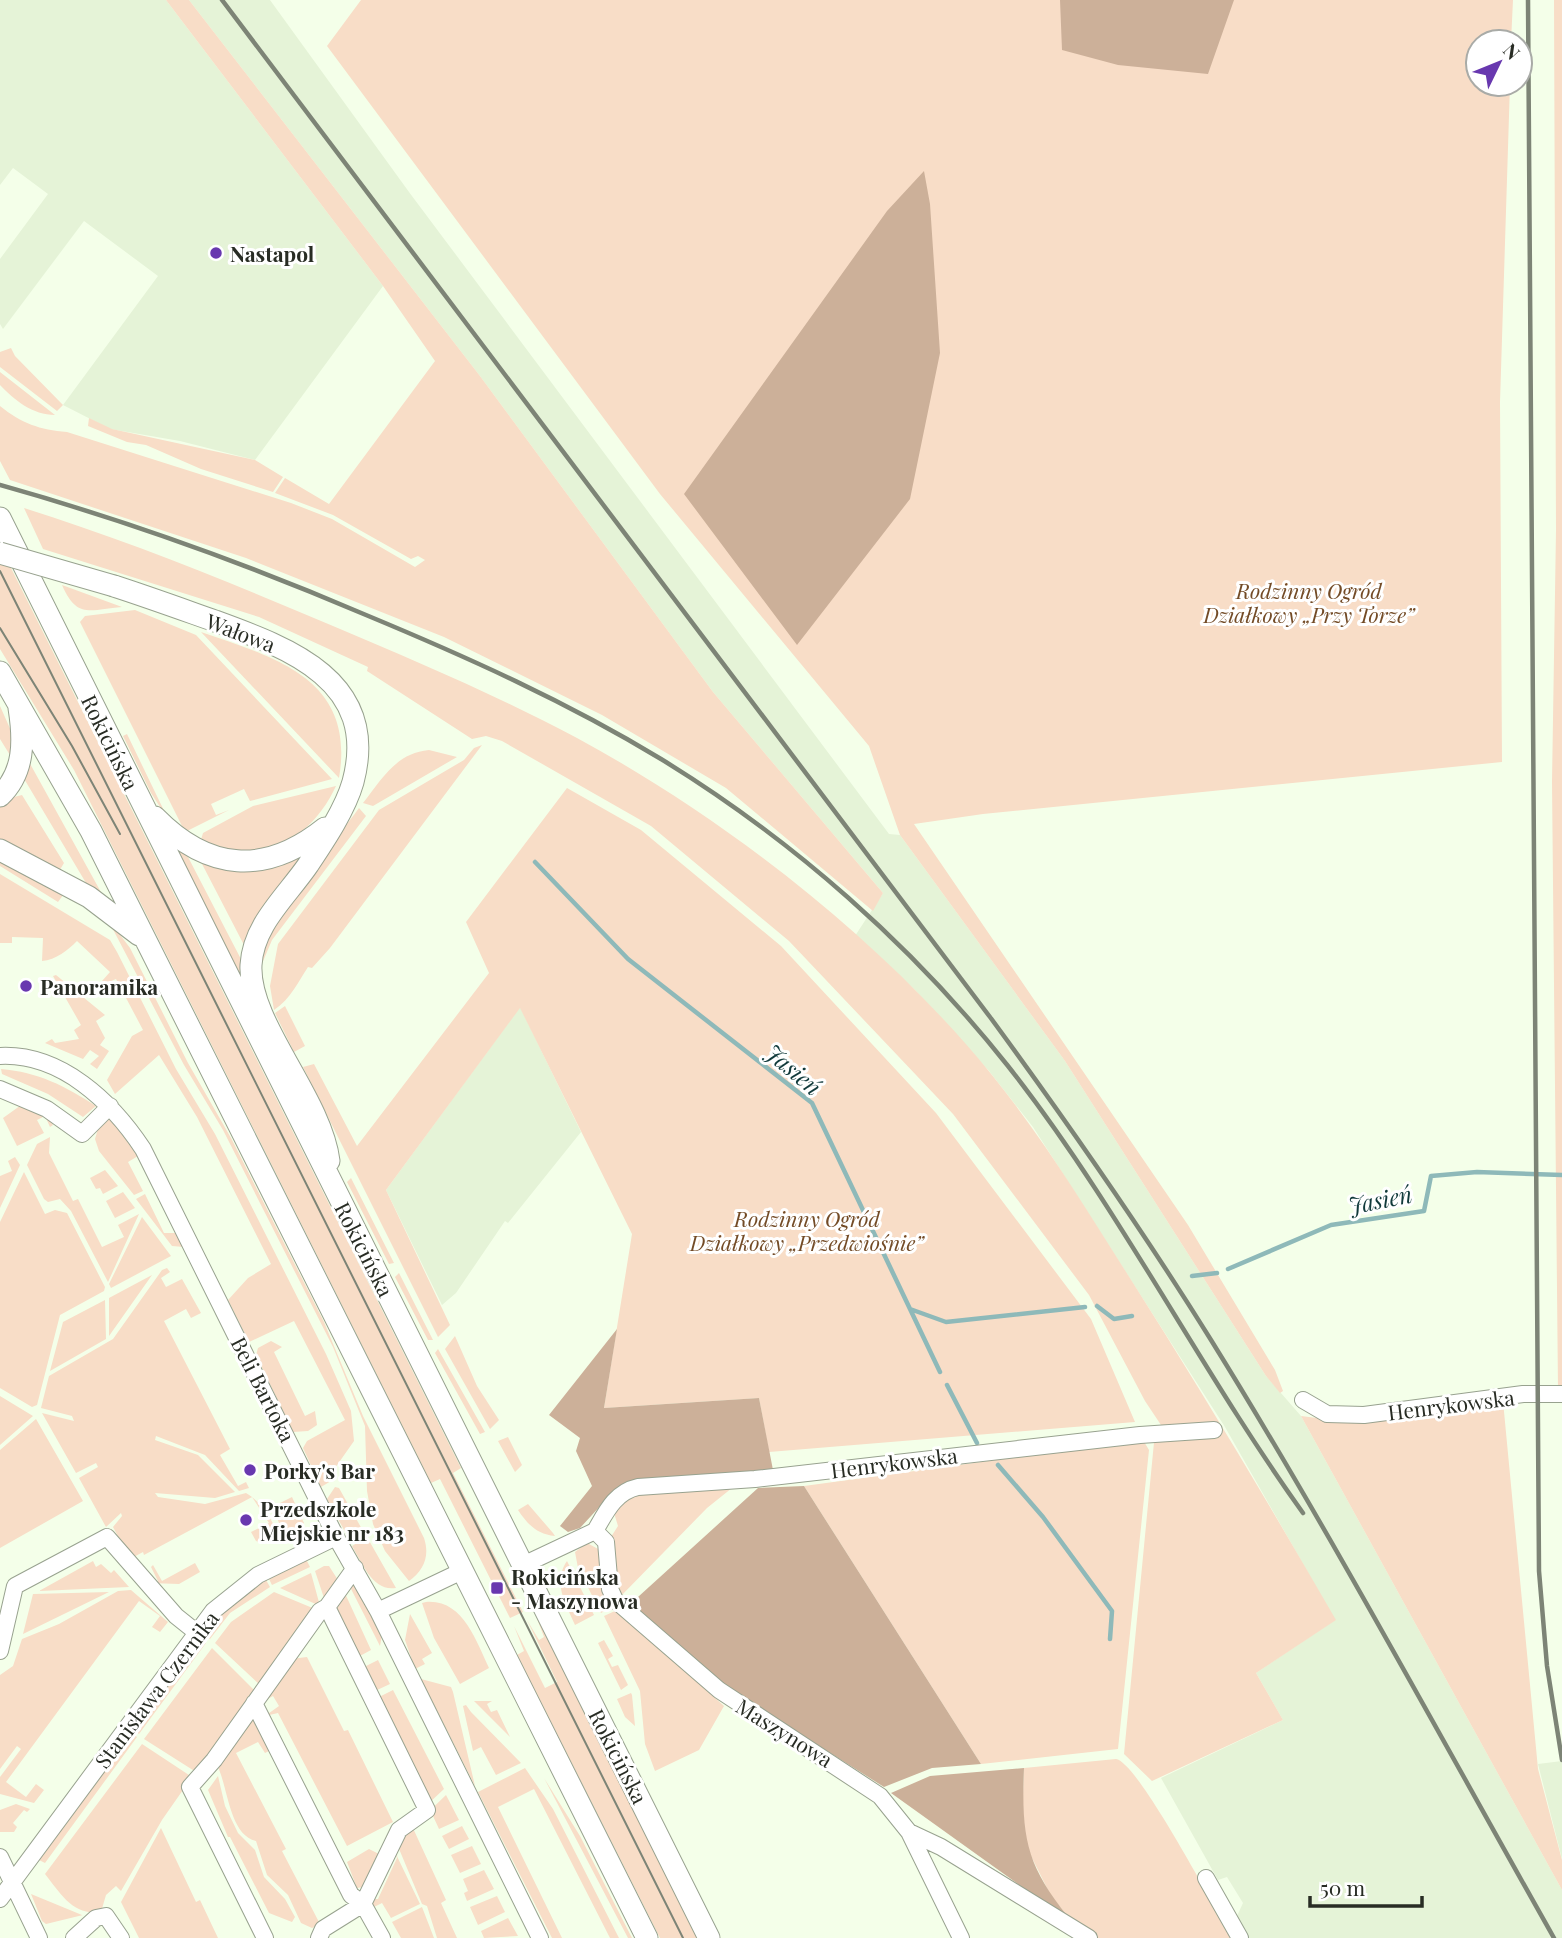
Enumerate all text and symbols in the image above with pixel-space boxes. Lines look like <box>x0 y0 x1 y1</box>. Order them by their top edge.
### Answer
north arrow <box>1464 28 1534 98</box>
text: N <box>1498 37 1527 65</box>
place label: Nastapol <box>230 239 315 267</box>
marker: Nastapol <box>208 245 224 261</box>
park label: Rodzinny Ogród Działkowy „Przy Torze” <box>1202 576 1416 628</box>
street label: Wałowa <box>201 606 280 658</box>
street label: Rokicińska <box>76 690 146 795</box>
place label: Panoramika <box>40 972 158 1000</box>
marker: Panoramika <box>18 978 34 994</box>
water label: Jasień <box>759 1036 829 1102</box>
water label: Jasień <box>1345 1178 1415 1220</box>
street label: Rokicińska <box>329 1197 401 1302</box>
park label: Rodzinny Ogród Działkowy „Przedwiośnie” <box>689 1204 925 1256</box>
street label: Beli Bartoka <box>226 1332 303 1447</box>
street label: Henrykowska <box>1386 1382 1517 1426</box>
street label: Henrykowska <box>829 1440 960 1484</box>
place label: Porky's Bar <box>264 1456 375 1484</box>
marker: Porky's Bar <box>242 1462 258 1478</box>
place label: Przedszkole Miejskie nr 183 <box>260 1494 404 1546</box>
marker: Przedszkole Miejskie nr 183 <box>238 1512 254 1528</box>
place label: Rokicińska - Maszynowa <box>511 1562 639 1614</box>
marker: Rokicińska - Maszynowa <box>489 1580 505 1596</box>
street label: Stanisława Czernika <box>88 1604 225 1773</box>
street label: Maszynowa <box>731 1691 839 1773</box>
street label: Rokicińska <box>583 1704 655 1809</box>
scale bar <box>1310 1864 1422 1908</box>
text: 50 m <box>1320 1873 1366 1901</box>

